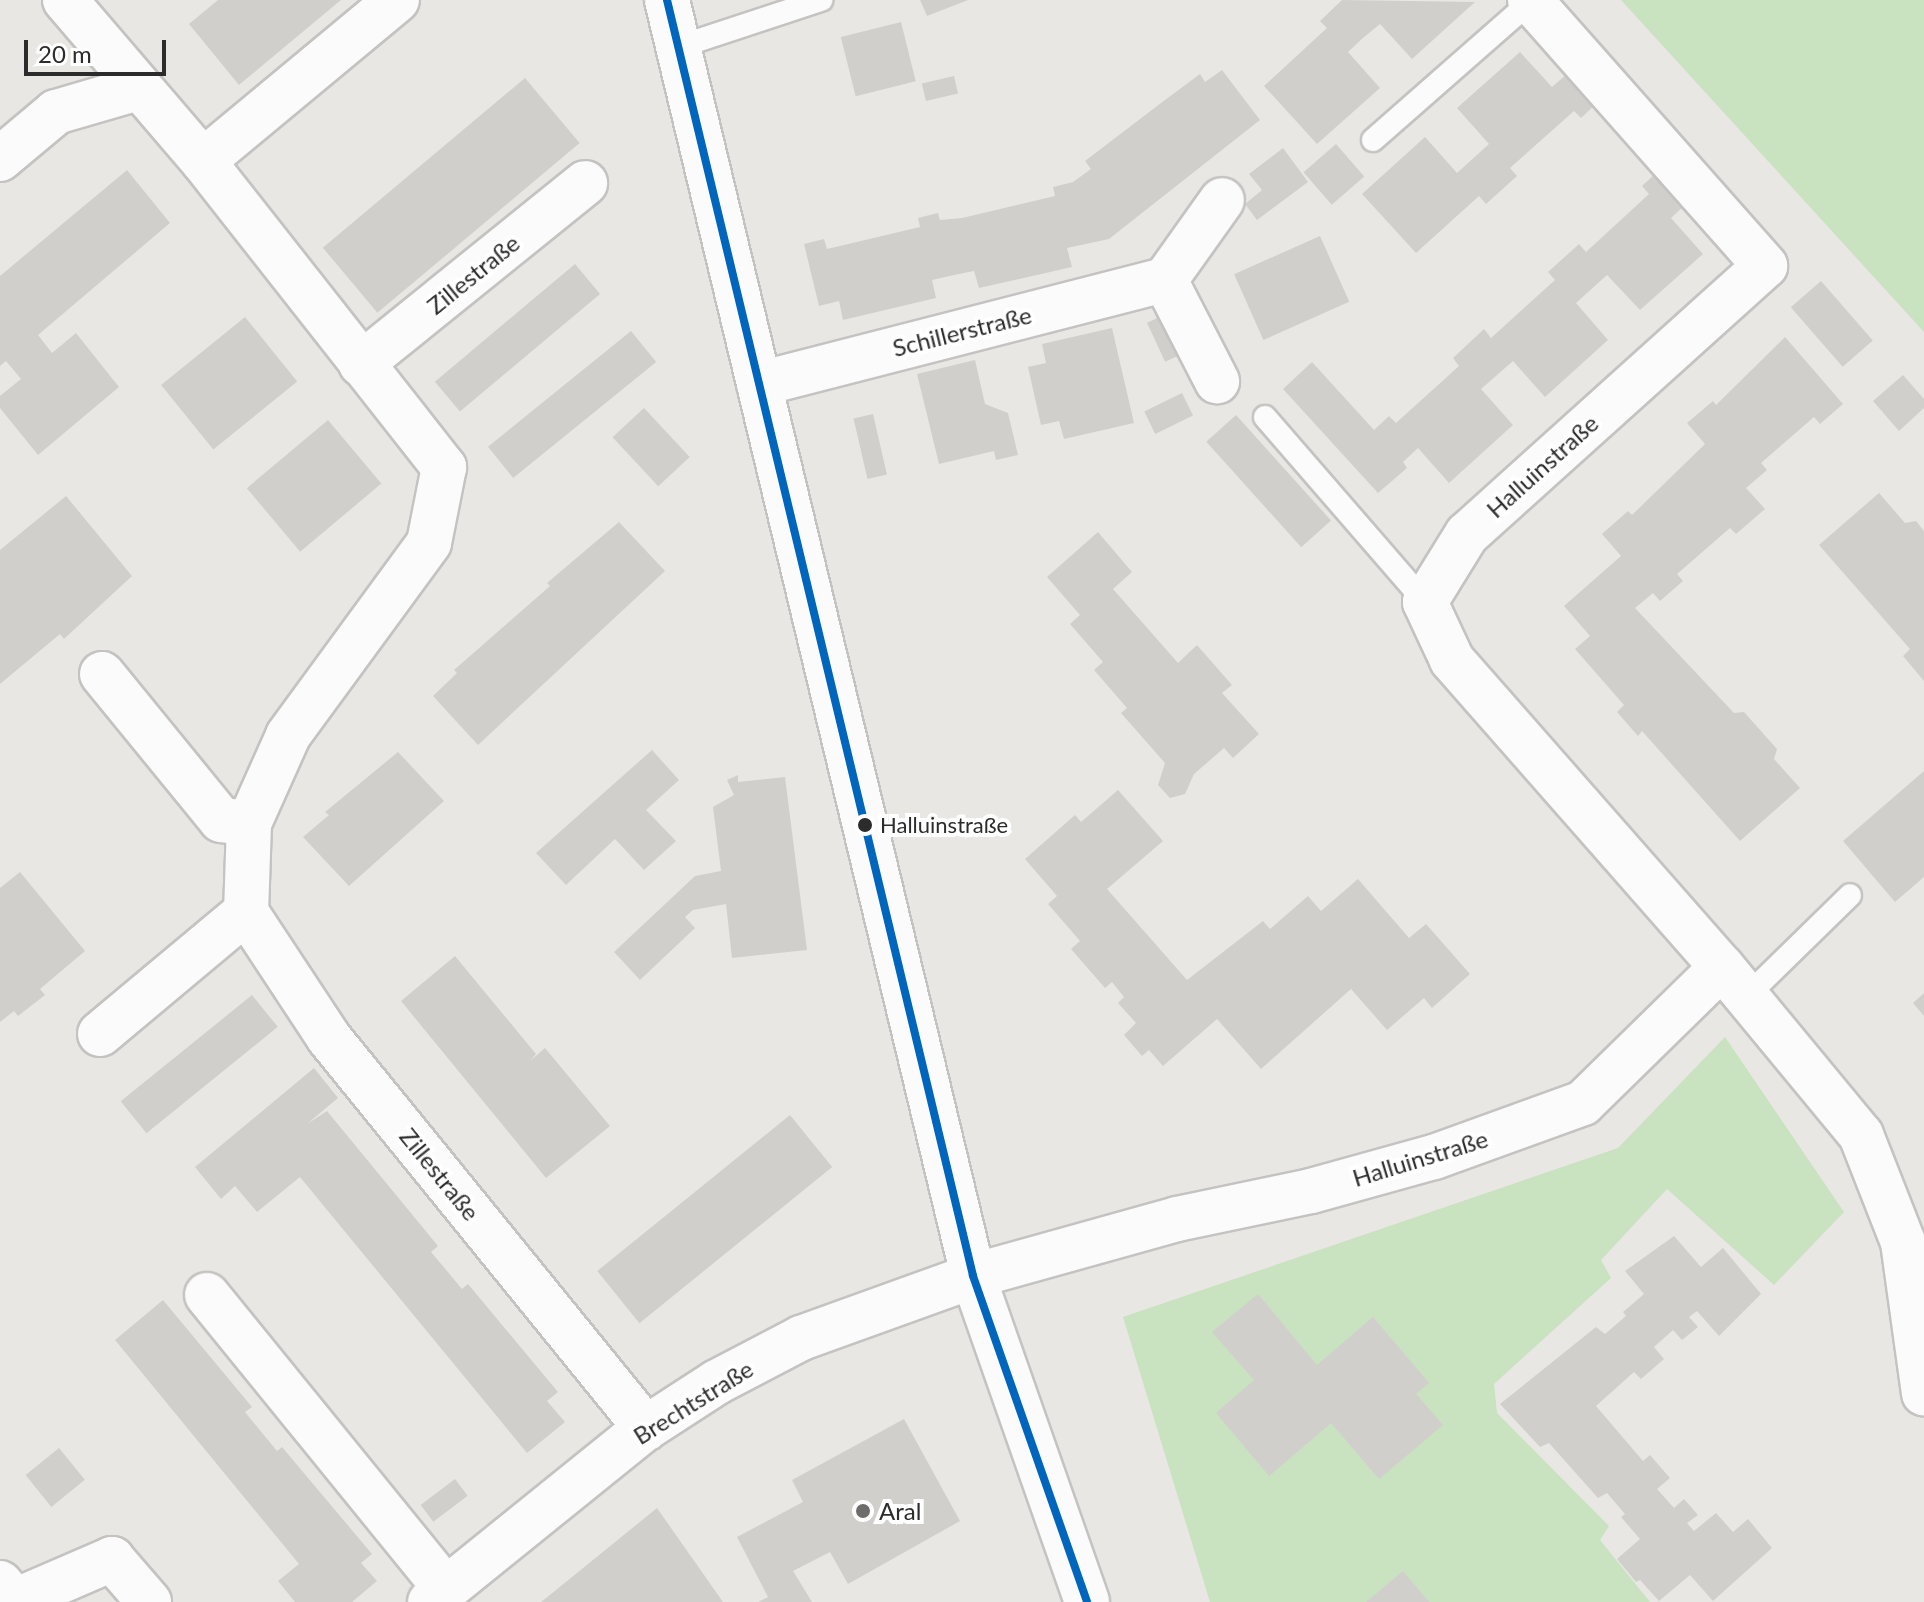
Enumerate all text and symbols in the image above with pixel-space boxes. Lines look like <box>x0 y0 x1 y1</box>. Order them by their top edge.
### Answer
scale bar <box>28 24 170 74</box>
text: 20 m <box>38 39 92 68</box>
street label: Zillestraße <box>421 228 525 320</box>
street label: Schillerstraße <box>889 300 1035 362</box>
street label: Halluinstraße <box>1480 409 1604 523</box>
place label: Halluinstraße <box>880 812 1008 838</box>
marker: Halluinstraße <box>857 817 873 833</box>
street label: Zillestraße <box>394 1122 486 1226</box>
street label: Halluinstraße <box>1349 1124 1491 1192</box>
street label: Brechtstraße <box>628 1354 758 1450</box>
place label: Aral <box>879 1497 921 1525</box>
marker: Aral <box>854 1502 872 1520</box>

